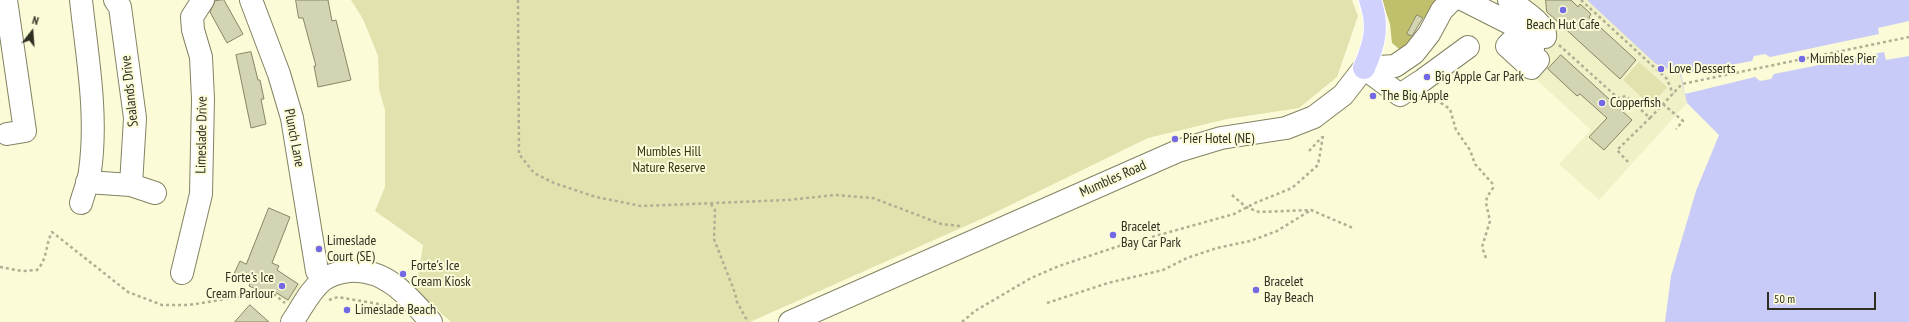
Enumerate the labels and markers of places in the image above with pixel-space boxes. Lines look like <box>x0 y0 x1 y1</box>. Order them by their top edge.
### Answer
marker: Beach Hut Cafe <box>1558 5 1568 15</box>
place label: Beach Hut Cafe <box>1526 17 1600 33</box>
place label: Mumbles Pier <box>1810 51 1876 67</box>
marker: Mumbles Pier <box>1797 54 1807 64</box>
place label: Love Desserts <box>1669 61 1735 77</box>
marker: Love Desserts <box>1656 64 1666 74</box>
place label: Big Apple Car Park <box>1435 69 1524 85</box>
marker: Big Apple Car Park <box>1422 72 1432 82</box>
place label: The Big Apple <box>1381 88 1449 104</box>
marker: The Big Apple <box>1368 91 1378 101</box>
place label: Copperfish <box>1610 95 1661 111</box>
marker: Copperfish <box>1597 98 1607 108</box>
place label: Pier Hotel (NE) <box>1183 131 1254 147</box>
marker: Pier Hotel (NE) <box>1170 134 1180 144</box>
place label: Bracelet Bay Car Park <box>1121 219 1181 252</box>
marker: Bracelet Bay Car Park <box>1108 230 1118 240</box>
place label: Limeslade Court (SE) <box>327 233 376 266</box>
marker: Limeslade Court (SE) <box>314 244 324 254</box>
place label: Forte's Ice Cream Kiosk <box>411 258 471 290</box>
marker: Forte's Ice Cream Kiosk <box>398 269 408 279</box>
place label: Forte's Ice Cream Parlour <box>206 270 274 302</box>
place label: Bracelet Bay Beach <box>1264 274 1314 306</box>
marker: Forte's Ice Cream Parlour <box>277 281 287 291</box>
marker: Bracelet Bay Beach <box>1251 285 1261 295</box>
place label: Limeslade Beach <box>355 302 436 318</box>
marker: Limeslade Beach <box>342 305 352 315</box>

